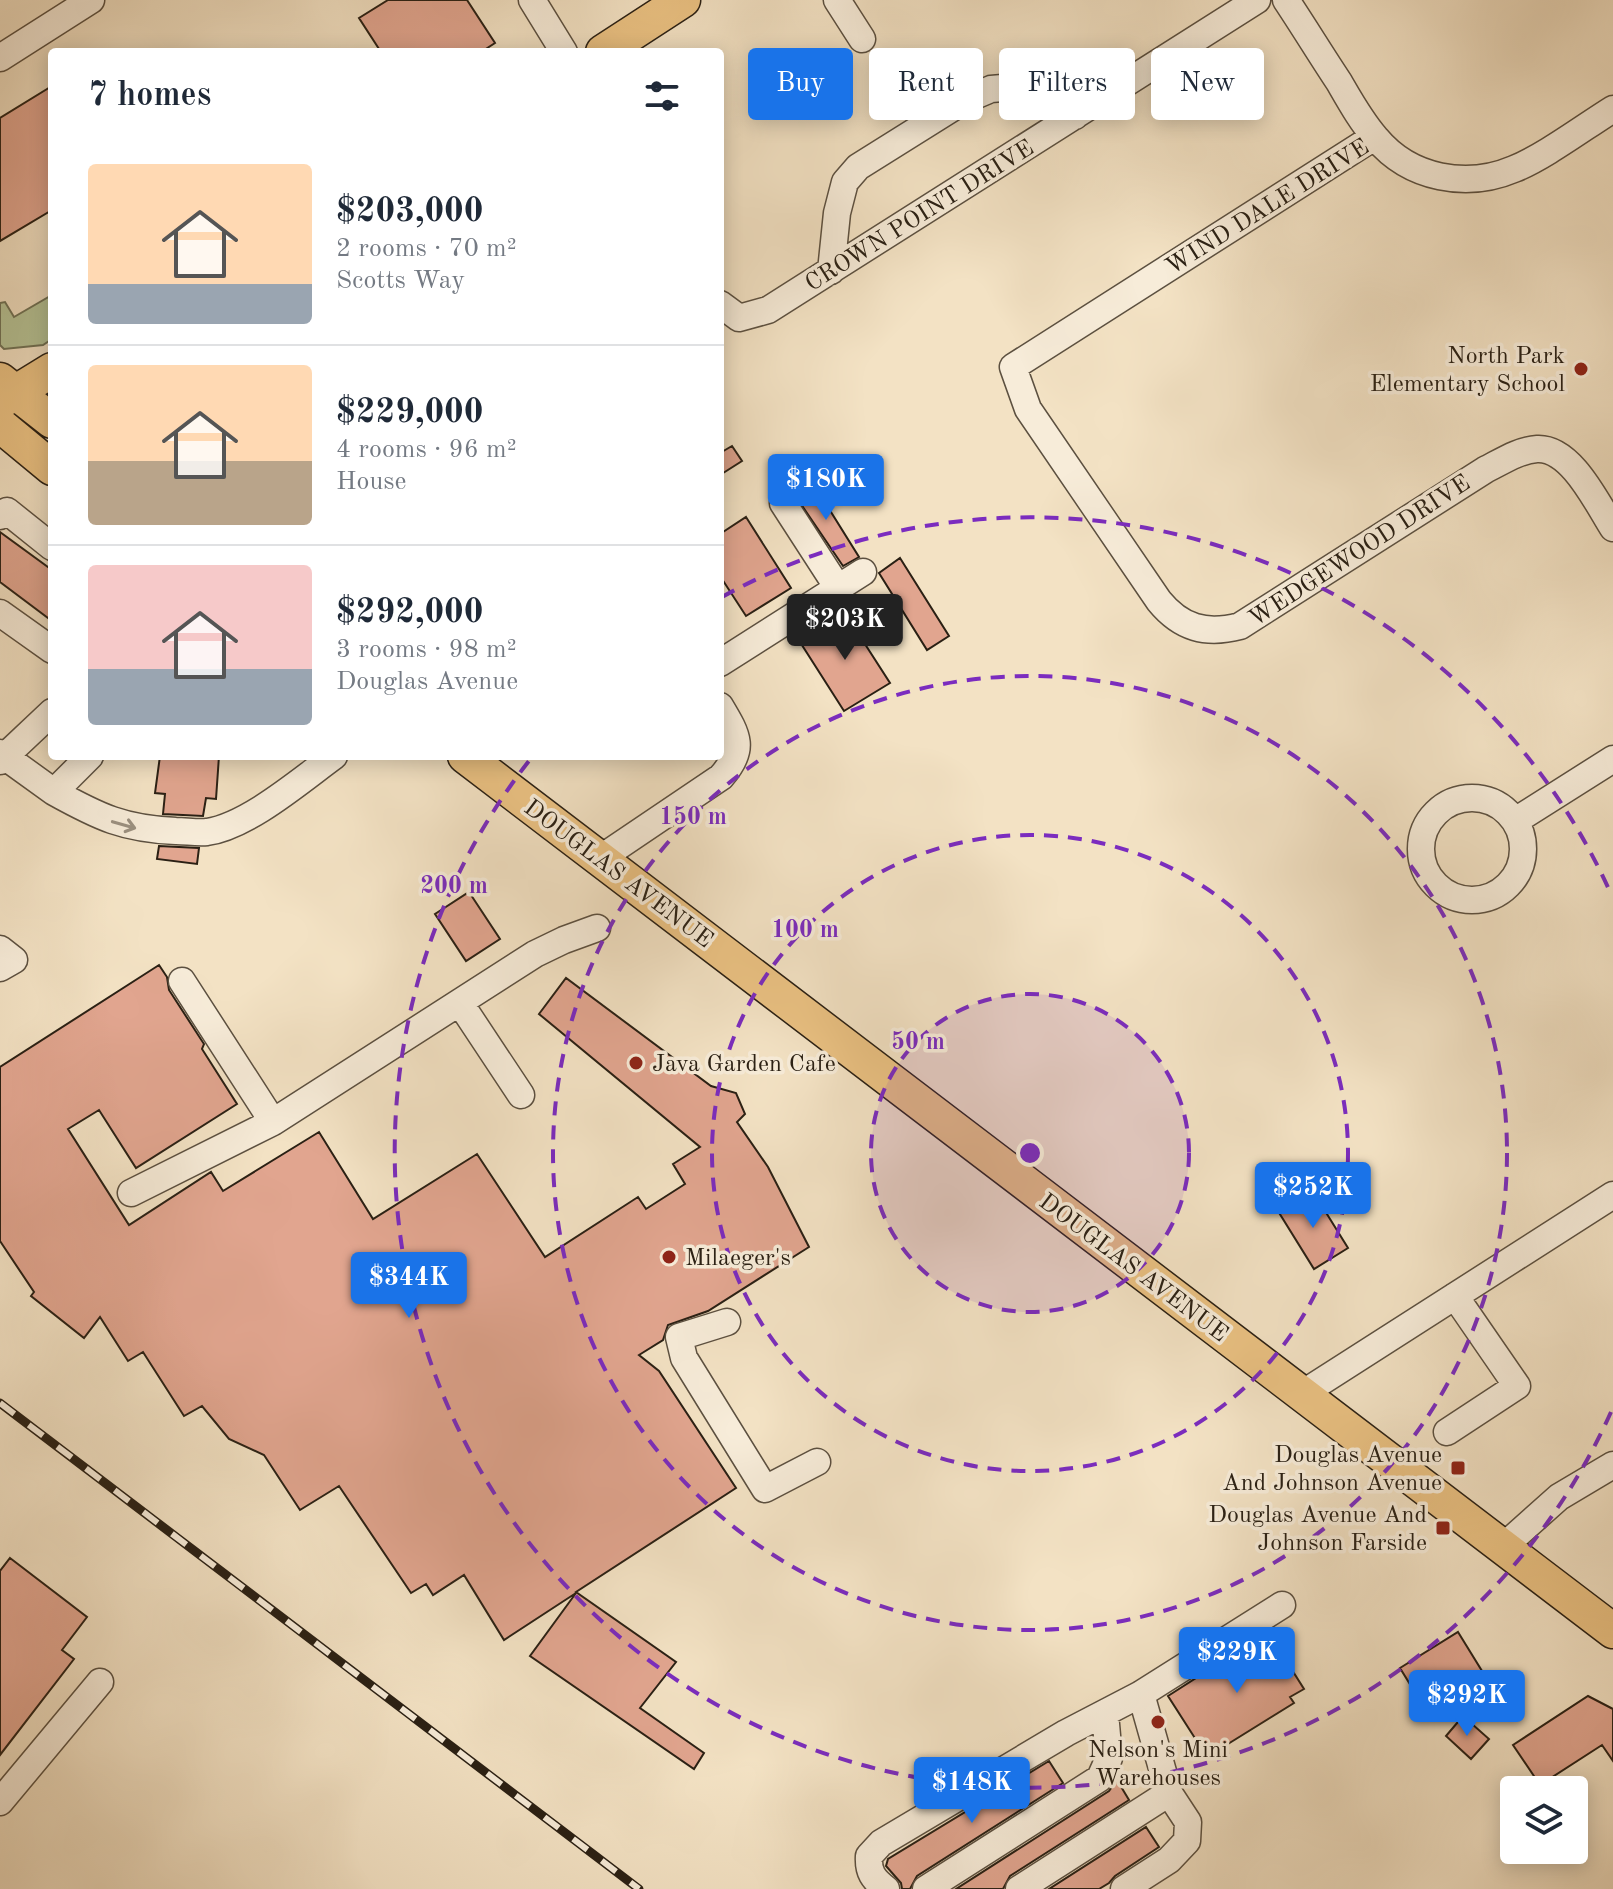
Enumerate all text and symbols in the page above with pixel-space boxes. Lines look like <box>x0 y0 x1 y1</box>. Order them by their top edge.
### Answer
chip: Buy <box>748 48 853 120</box>
chip: Rent <box>869 48 983 120</box>
chip: Filters <box>999 48 1135 120</box>
chip: New <box>1151 48 1264 120</box>
icon: filters <box>640 74 684 118</box>
text: 7 homes <box>88 79 211 113</box>
street label: WIND DALE DRIVE <box>1162 135 1374 280</box>
street label: CROWN POINT DRIVE <box>802 136 1039 297</box>
text: $203,000 <box>336 195 484 229</box>
icon: home <box>152 196 248 292</box>
text: 2 rooms · 70 m² <box>336 236 517 262</box>
text: Scotts Way <box>336 268 465 294</box>
place label: North Park Elementary School <box>1370 345 1565 397</box>
marker: North Park Elementary School <box>1572 360 1590 378</box>
text: $229,000 <box>336 396 484 430</box>
icon: home <box>152 397 248 493</box>
text: 4 rooms · 96 m² <box>336 437 517 463</box>
pin: $180K <box>770 454 882 522</box>
text: $180K <box>786 467 866 493</box>
text: House <box>336 469 407 495</box>
street label: WEDGEWOOD DRIVE <box>1245 471 1475 632</box>
pin: $203K <box>789 594 901 662</box>
text: $292,000 <box>336 596 484 630</box>
icon: home <box>152 597 248 693</box>
text: $203K <box>805 607 885 633</box>
text: 3 rooms · 98 m² <box>336 637 517 663</box>
text: Douglas Avenue <box>336 669 518 695</box>
street label: DOUGLAS AVENUE <box>519 796 717 953</box>
text: 150 m <box>659 805 727 830</box>
one-way arrow <box>111 818 137 833</box>
text: 200 m <box>420 875 488 899</box>
text: 100 m <box>771 919 839 943</box>
text: 50 m <box>891 1030 945 1055</box>
place label: Java Garden Cafe <box>652 1053 836 1077</box>
marker: Java Garden Cafe <box>627 1054 645 1072</box>
centre of rings <box>1016 1139 1044 1167</box>
pin: $252K <box>1257 1162 1369 1230</box>
text: $252K <box>1273 1175 1353 1201</box>
street label: DOUGLAS AVENUE <box>1034 1190 1232 1347</box>
place label: Milaeger's <box>685 1247 791 1271</box>
marker: Milaeger's <box>660 1248 678 1266</box>
pin: $344K <box>353 1252 465 1320</box>
text: $344K <box>369 1265 449 1291</box>
place label: Douglas Avenue And Johnson Avenue <box>1222 1444 1442 1496</box>
marker: Douglas Avenue And Johnson Avenue <box>1449 1459 1467 1477</box>
place label: Douglas Avenue And Johnson Farside <box>1208 1504 1427 1556</box>
marker: Douglas Avenue And Johnson Farside <box>1434 1519 1452 1537</box>
pin: $229K <box>1181 1627 1293 1695</box>
text: $229K <box>1197 1640 1277 1666</box>
pin: $292K <box>1411 1670 1523 1738</box>
text: $292K <box>1427 1683 1507 1709</box>
marker: Nelson's Mini Warehouses <box>1149 1713 1167 1731</box>
place label: Nelson's Mini Warehouses <box>1088 1739 1228 1791</box>
pin: $148K <box>916 1757 1028 1825</box>
text: $148K <box>932 1770 1012 1796</box>
map controls <box>1500 1776 1588 1864</box>
button: layers <box>1500 1776 1588 1864</box>

